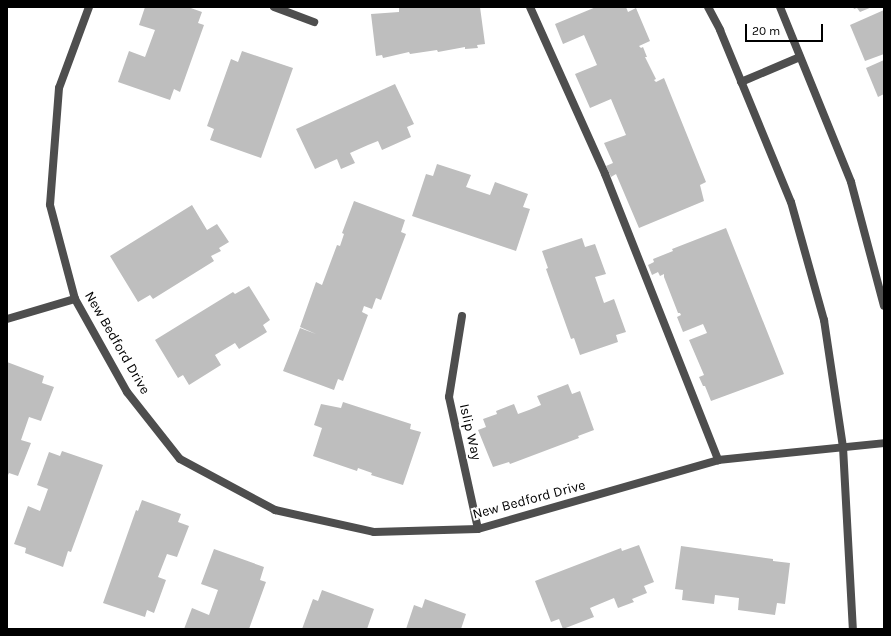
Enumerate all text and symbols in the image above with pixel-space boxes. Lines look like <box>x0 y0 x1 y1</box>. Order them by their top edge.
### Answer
scale bar <box>747 16 825 42</box>
text: 20 m <box>752 24 780 38</box>
street label: New Bedford Drive <box>81 288 153 398</box>
street label: Islip Way <box>455 402 485 462</box>
street label: New Bedford Drive <box>471 477 587 523</box>

